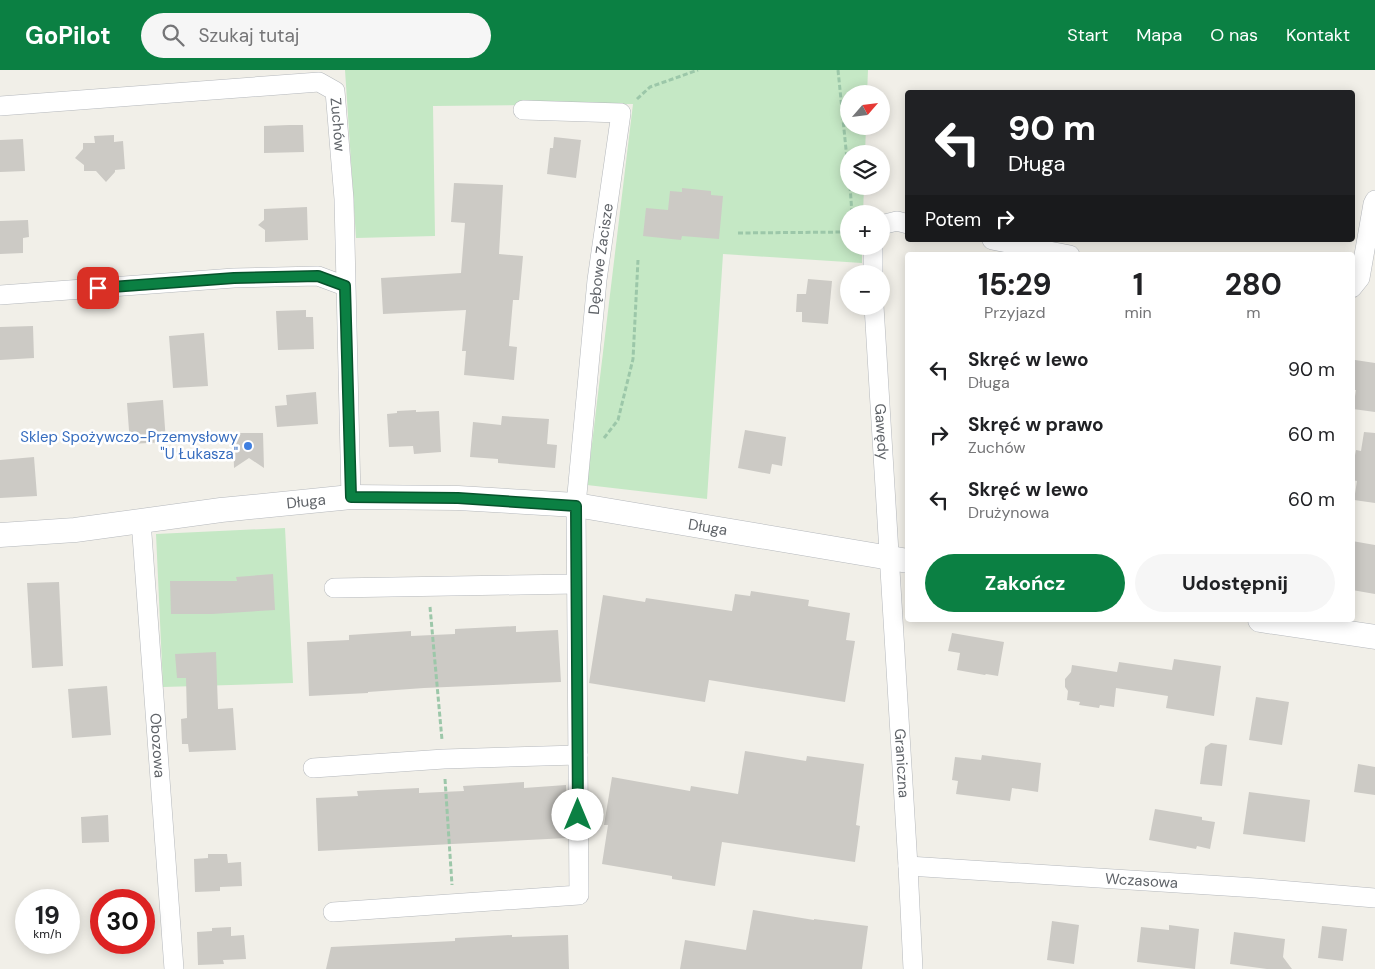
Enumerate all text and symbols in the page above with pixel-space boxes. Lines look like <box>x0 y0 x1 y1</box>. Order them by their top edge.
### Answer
search box <box>141 13 491 58</box>
text: GoPilot <box>25 20 111 51</box>
icon: search <box>159 21 187 49</box>
text: Szukaj tutaj <box>199 23 299 48</box>
text: Start <box>1067 23 1108 47</box>
text: Mapa <box>1136 23 1182 47</box>
text: O nas <box>1210 23 1258 47</box>
text: Kontakt <box>1286 23 1350 47</box>
north arrow <box>840 85 890 135</box>
map controls <box>840 85 890 315</box>
street label: Zuchów <box>326 97 350 153</box>
text: 90 m <box>1008 105 1096 151</box>
icon: left <box>925 110 990 175</box>
button: layers <box>840 145 890 195</box>
text: Długa <box>1008 149 1066 178</box>
street label: Dębowe Zacisze <box>584 202 618 315</box>
button: + <box>840 205 890 255</box>
icon: right <box>991 205 1019 233</box>
text: Potem <box>925 207 981 232</box>
button: − <box>840 265 890 315</box>
text: 15:29 <box>978 265 1051 304</box>
text: 1 <box>1133 265 1144 304</box>
text: 280 <box>1225 265 1282 304</box>
pin <box>77 267 119 309</box>
icon: arrive <box>84 274 112 302</box>
text: Przyjazd <box>984 302 1045 323</box>
text: min <box>1124 302 1152 323</box>
text: m <box>1246 302 1261 323</box>
text: Skręć w lewo <box>968 347 1089 372</box>
icon: left <box>925 356 953 384</box>
text: 90 m <box>1288 357 1335 382</box>
text: Długa <box>968 372 1010 393</box>
street label: Gawędy <box>870 403 893 461</box>
text: Skręć w prawo <box>968 412 1104 437</box>
icon: right <box>925 421 953 449</box>
text: 60 m <box>1288 422 1335 447</box>
place label: Sklep Spożywczo-Przemysłowy "U Łukasza" <box>20 427 239 464</box>
text: Zuchów <box>968 437 1026 458</box>
marker: Sklep Spożywczo-Przemysłowy "U Łukasza" <box>242 440 254 452</box>
text: Skręć w lewo <box>968 477 1089 502</box>
icon: left <box>925 486 953 514</box>
text: 60 m <box>1288 487 1335 512</box>
street label: Długa <box>286 490 327 513</box>
text: Drużynowa <box>968 502 1049 523</box>
street label: Długa <box>687 514 729 540</box>
button: Zakończ <box>925 554 1125 612</box>
button: Udostępnij <box>1135 554 1335 612</box>
street label: Obozowa <box>145 712 170 778</box>
street label: Graniczna <box>890 728 914 799</box>
position arrow <box>551 788 603 840</box>
street label: Wczasowa <box>1105 868 1179 893</box>
speed limit sign: 30 <box>90 889 155 954</box>
text: 19 <box>35 899 60 932</box>
text: km/h <box>33 926 62 942</box>

